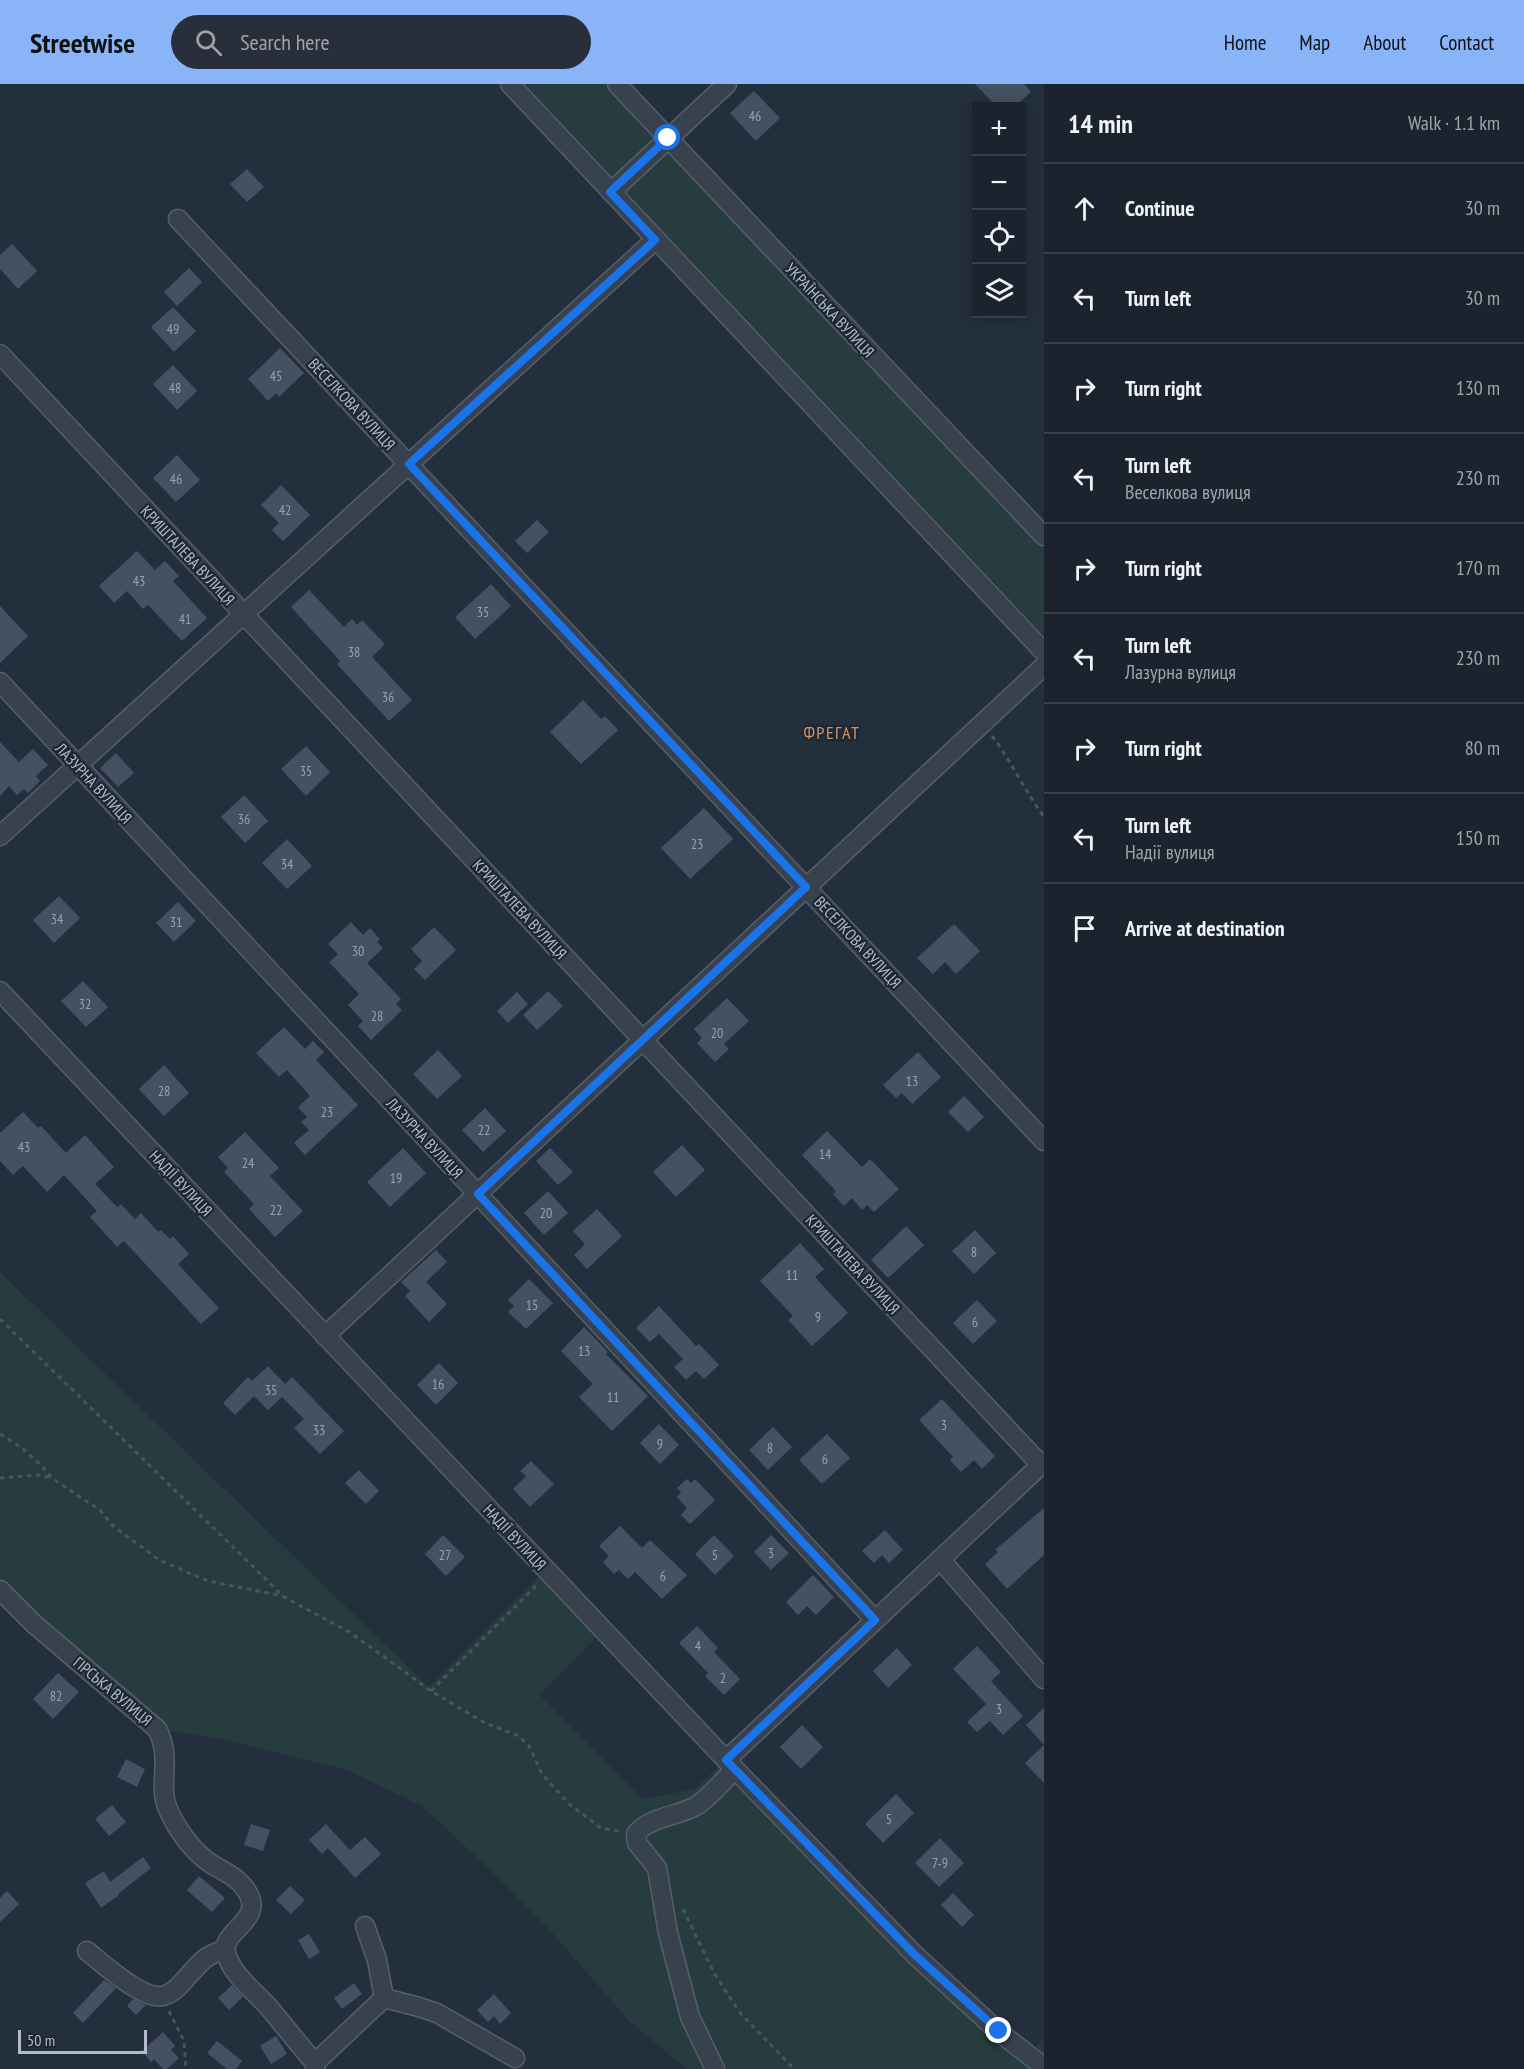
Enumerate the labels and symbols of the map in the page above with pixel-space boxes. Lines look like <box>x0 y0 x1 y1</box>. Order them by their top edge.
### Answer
house number: 46 <box>749 107 761 125</box>
route start <box>654 124 680 150</box>
street label: УКРАЇНСЬКА ВУЛИЦЯ <box>781 259 879 361</box>
house number: 49 <box>167 320 179 338</box>
street label: ВЕСЕЛКОВА ВУЛИЦЯ <box>304 354 400 454</box>
house number: 45 <box>270 367 282 385</box>
house number: 48 <box>169 379 181 397</box>
house number: 46 <box>170 470 182 488</box>
street label: КРИШТАЛЕВА ВУЛИЦЯ <box>137 501 239 609</box>
house number: 42 <box>279 501 291 519</box>
house number: 43 <box>133 572 145 590</box>
house number: 35 <box>477 603 489 621</box>
house number: 41 <box>179 610 191 628</box>
house number: 38 <box>348 643 360 661</box>
house number: 36 <box>382 688 394 706</box>
district label: ФРЕГАТ <box>803 721 861 744</box>
street label: ЛАЗУРНА ВУЛИЦЯ <box>51 738 137 828</box>
house number: 35 <box>300 762 312 780</box>
house number: 36 <box>238 810 250 828</box>
house number: 23 <box>691 835 703 853</box>
house number: 34 <box>281 855 294 873</box>
street label: КРИШТАЛЕВА ВУЛИЦЯ <box>469 855 571 963</box>
street label: ВЕСЕЛКОВА ВУЛИЦЯ <box>810 892 906 992</box>
house number: 34 <box>51 910 64 928</box>
house number: 31 <box>170 913 182 931</box>
house number: 30 <box>352 942 364 960</box>
house number: 32 <box>79 995 91 1013</box>
house number: 28 <box>371 1007 383 1025</box>
house number: 20 <box>711 1024 723 1042</box>
house number: 13 <box>906 1072 918 1090</box>
house number: 28 <box>158 1082 170 1100</box>
street label: ЛАЗУРНА ВУЛИЦЯ <box>382 1093 468 1183</box>
house number: 23 <box>321 1103 333 1121</box>
house number: 22 <box>478 1121 490 1139</box>
house number: 43 <box>18 1138 30 1156</box>
house number: 14 <box>819 1145 832 1163</box>
street label: НАДІЇ ВУЛИЦЯ <box>145 1146 217 1220</box>
house number: 24 <box>242 1154 255 1172</box>
house number: 19 <box>390 1169 402 1187</box>
house number: 22 <box>270 1201 282 1219</box>
house number: 20 <box>540 1204 552 1222</box>
street label: КРИШТАЛЕВА ВУЛИЦЯ <box>802 1210 904 1318</box>
house number: 8 <box>971 1243 977 1261</box>
house number: 11 <box>786 1266 798 1284</box>
house number: 15 <box>526 1296 538 1314</box>
house number: 9 <box>815 1308 821 1326</box>
house number: 6 <box>972 1313 978 1331</box>
house number: 13 <box>578 1342 590 1360</box>
house number: 16 <box>432 1375 444 1393</box>
house number: 35 <box>265 1381 277 1399</box>
house number: 11 <box>607 1388 619 1406</box>
house number: 3 <box>941 1416 947 1434</box>
house number: 33 <box>313 1421 325 1439</box>
house number: 9 <box>657 1435 663 1453</box>
house number: 8 <box>767 1439 773 1457</box>
house number: 6 <box>822 1450 828 1468</box>
street label: НАДІЇ ВУЛИЦЯ <box>479 1500 551 1574</box>
house number: 3 <box>768 1544 774 1562</box>
house number: 27 <box>439 1546 451 1564</box>
house number: 5 <box>712 1546 718 1564</box>
house number: 6 <box>660 1567 666 1585</box>
house number: 4 <box>695 1637 702 1655</box>
street label: ГІРСЬКА ВУЛИЦЯ <box>69 1652 157 1730</box>
house number: 2 <box>720 1669 726 1687</box>
house number: 82 <box>50 1687 62 1705</box>
house number: 3 <box>996 1700 1002 1718</box>
house number: 5 <box>886 1810 892 1828</box>
house number: 7-9 <box>932 1854 948 1872</box>
route end <box>985 2017 1011 2043</box>
scale bar <box>18 2027 147 2054</box>

